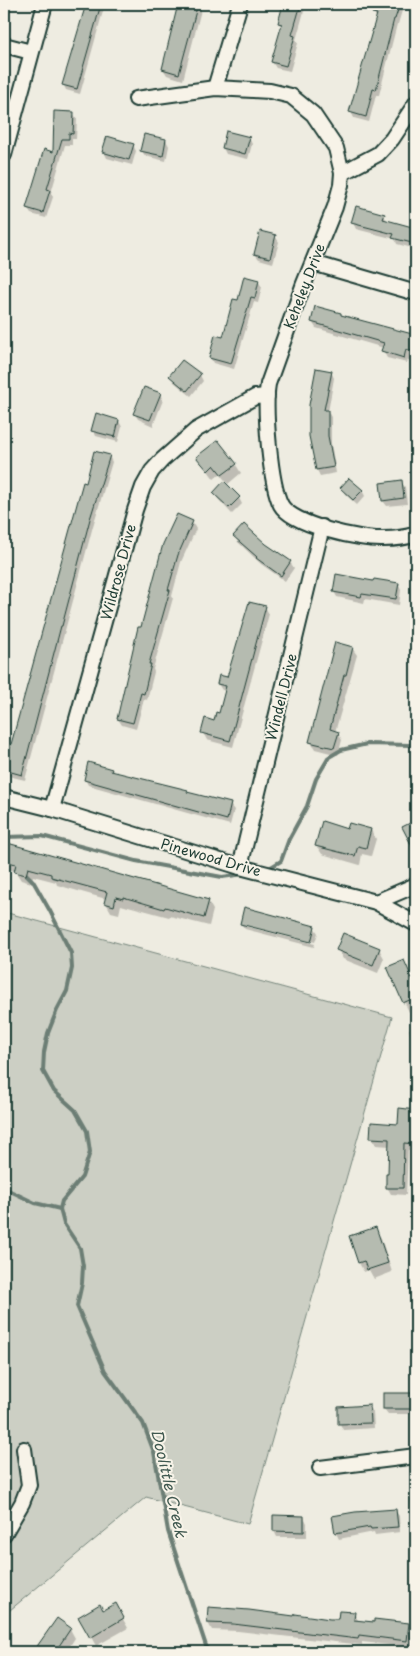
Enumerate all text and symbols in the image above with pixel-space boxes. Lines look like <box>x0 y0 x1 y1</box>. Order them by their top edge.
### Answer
street label: Keheley Drive <box>278 240 330 332</box>
street label: Wildrose Drive <box>95 522 141 622</box>
street label: Windell Drive <box>260 651 302 743</box>
street label: Pinewood Drive <box>158 833 264 881</box>
water label: Doolittle Creek <box>146 1426 194 1540</box>

